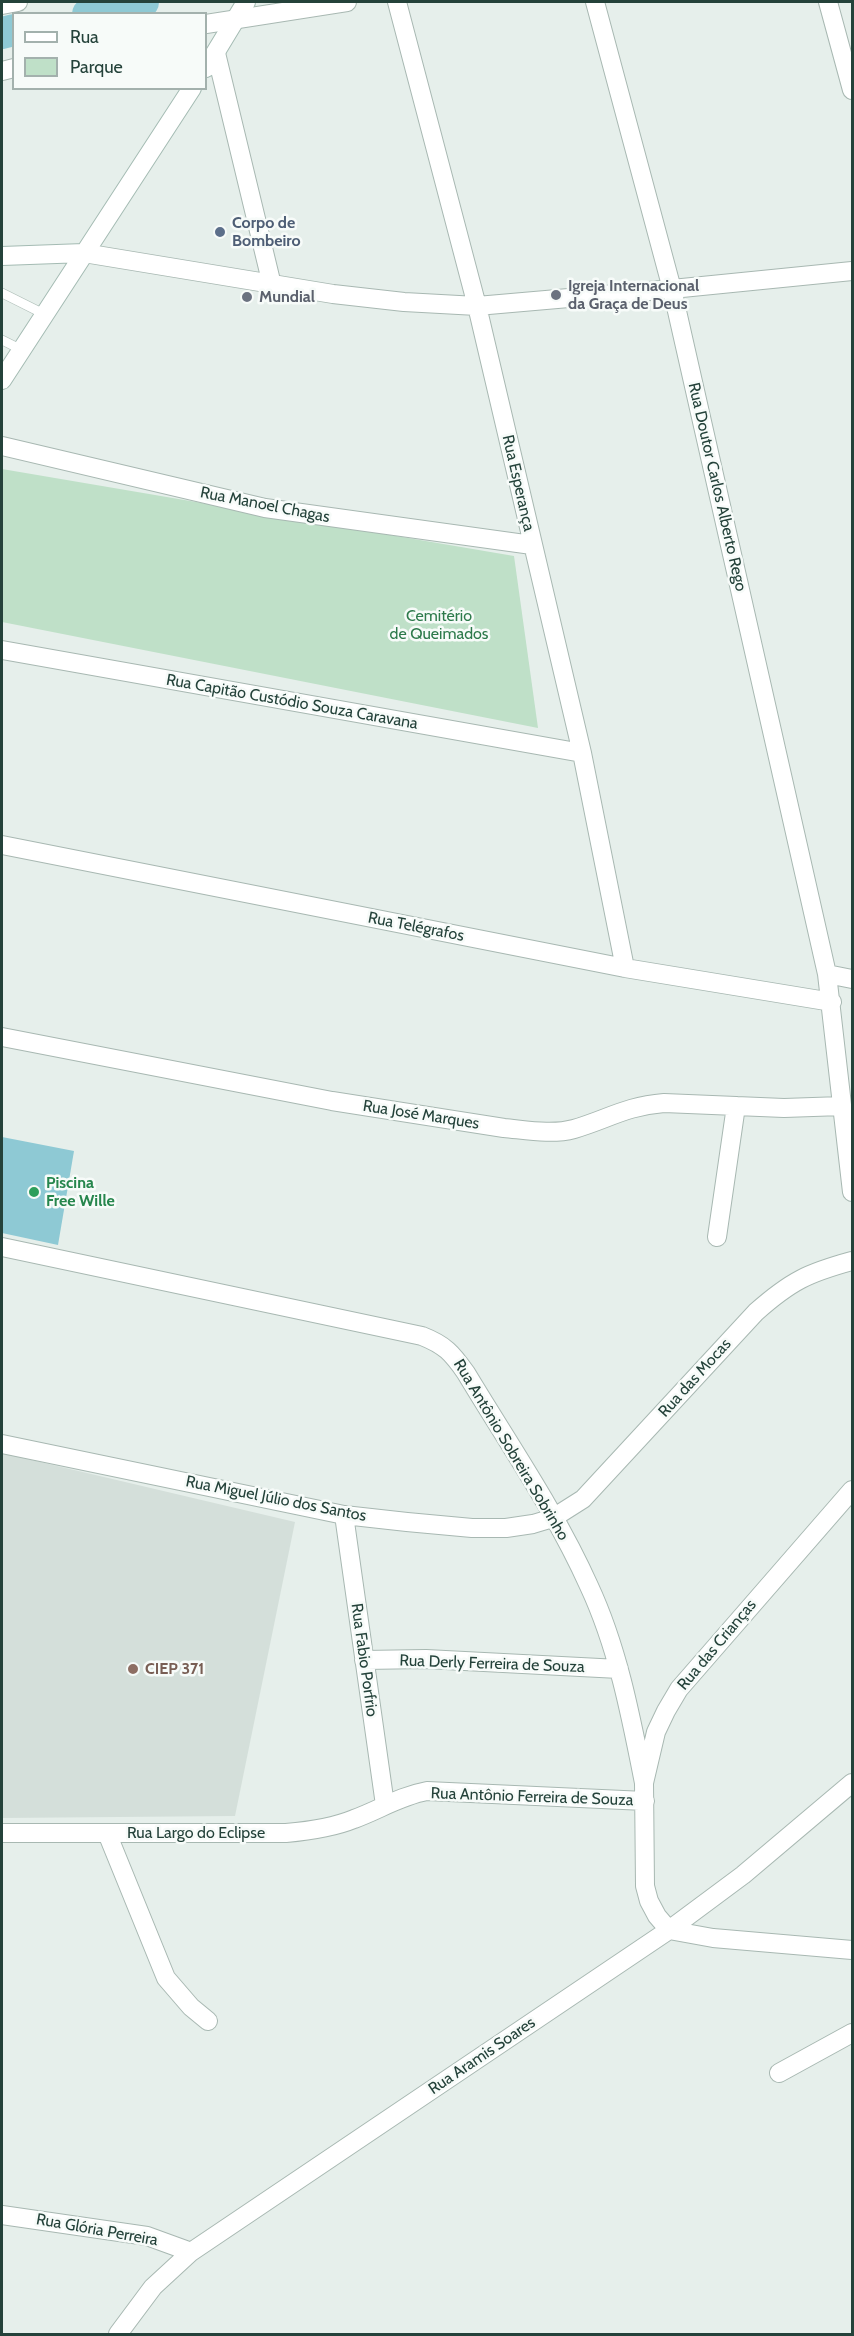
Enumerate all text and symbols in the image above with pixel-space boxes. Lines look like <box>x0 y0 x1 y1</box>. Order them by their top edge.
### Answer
legend <box>12 12 207 90</box>
text: Rua <box>70 26 99 48</box>
text: Parque <box>70 56 123 78</box>
place label: Corpo de Bombeiro <box>232 213 301 251</box>
marker: Corpo de Bombeiro <box>213 225 227 239</box>
place label: Igreja Internacional da Graça de Deus <box>568 276 699 314</box>
place label: Mundial <box>259 287 315 307</box>
marker: Igreja Internacional da Graça de Deus <box>549 288 563 302</box>
marker: Mundial <box>240 290 254 304</box>
street label: Rua Doutor Carlos Alberto Rego <box>684 381 750 593</box>
street label: Rua Esperança <box>498 433 538 533</box>
street label: Rua Manoel Chagas <box>199 483 331 527</box>
park label: Cemitério de Queimados <box>390 606 488 644</box>
street label: Rua Capitão Custódio Souza Caravana <box>165 670 419 734</box>
street label: Rua Telégrafos <box>366 908 466 946</box>
street label: Rua José Marques <box>361 1096 481 1134</box>
place label: Piscina Free Wille <box>46 1173 115 1211</box>
marker: Piscina Free Wille <box>27 1185 41 1199</box>
street label: Rua das Mocas <box>655 1335 735 1421</box>
street label: Rua Antônio Sobreira Sobrinho <box>449 1356 573 1544</box>
street label: Rua Miguel Júlio dos Santos <box>184 1472 368 1526</box>
street label: Rua das Crianças <box>674 1596 760 1694</box>
street label: Rua Fabio Porfrio <box>347 1602 381 1718</box>
street label: Rua Derly Ferreira de Souza <box>399 1651 585 1677</box>
place label: CIEP 371 <box>145 1659 204 1679</box>
marker: CIEP 371 <box>126 1662 140 1676</box>
street label: Rua Antônio Ferreira de Souza <box>430 1784 634 1810</box>
street label: Rua Largo do Eclipse <box>127 1823 265 1843</box>
street label: Rua Aramis Soares <box>425 2013 539 2099</box>
street label: Rua Glória Perreira <box>35 2210 159 2250</box>

